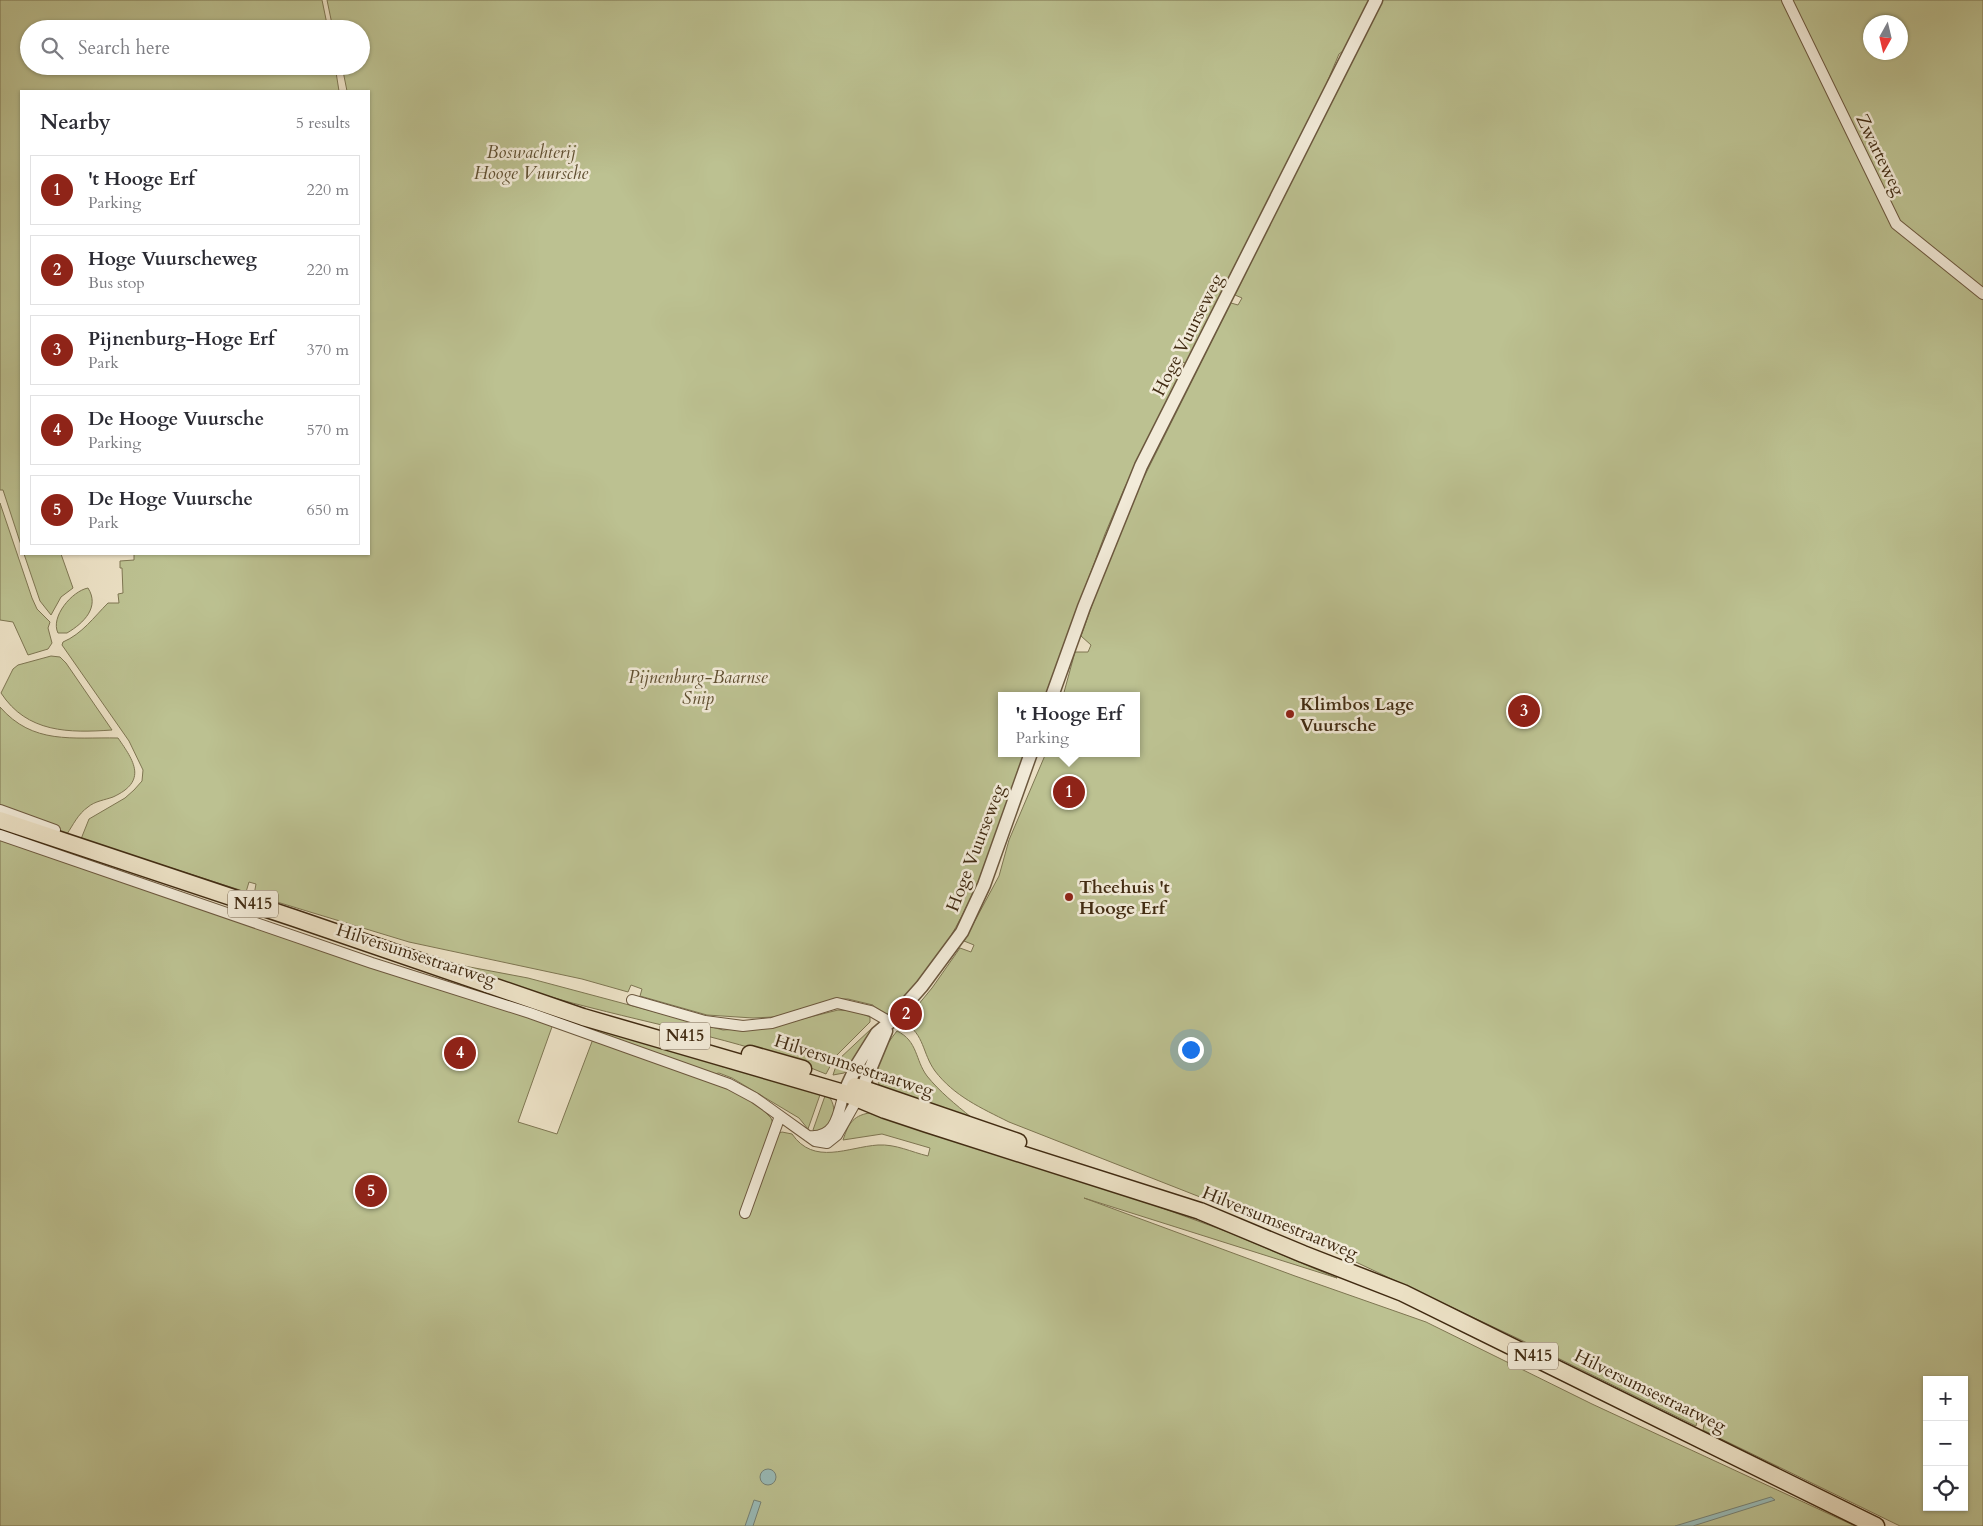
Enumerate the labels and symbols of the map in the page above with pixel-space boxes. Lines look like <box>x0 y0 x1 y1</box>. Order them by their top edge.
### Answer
north arrow <box>1863 15 1908 60</box>
street label: Zwarteweg <box>1849 110 1911 201</box>
park label: Boswachterij Hooge Vuursche <box>474 140 589 186</box>
street label: Hoge Vuurseweg <box>1146 269 1230 401</box>
park label: Pijnenburg-Baarnse Snip <box>628 665 769 711</box>
place label: Klimbos Lage Vuursche <box>1300 692 1415 738</box>
pin: 3 <box>1508 692 1540 730</box>
marker: Klimbos Lage Vuursche <box>1284 708 1296 720</box>
pin: 1 <box>1053 773 1085 811</box>
street label: Hoge Vuurseweg <box>940 780 1012 915</box>
place label: Theehuis 't Hooge Erf <box>1079 875 1170 921</box>
road number: N415 <box>228 891 278 918</box>
marker: Theehuis 't Hooge Erf <box>1063 891 1075 903</box>
street label: Hilversumsestraatweg <box>333 917 500 993</box>
pin: 2 <box>890 995 922 1033</box>
road number: N415 <box>660 1022 710 1050</box>
street label: Hilversumsestraatweg <box>771 1028 938 1104</box>
pin: 4 <box>444 1034 476 1072</box>
your location <box>1178 1037 1204 1063</box>
pin: 5 <box>355 1172 387 1210</box>
street label: Hilversumsestraatweg <box>1198 1180 1363 1266</box>
road number: N415 <box>1508 1342 1558 1370</box>
street label: Hilversumsestraatweg <box>1570 1343 1731 1439</box>

